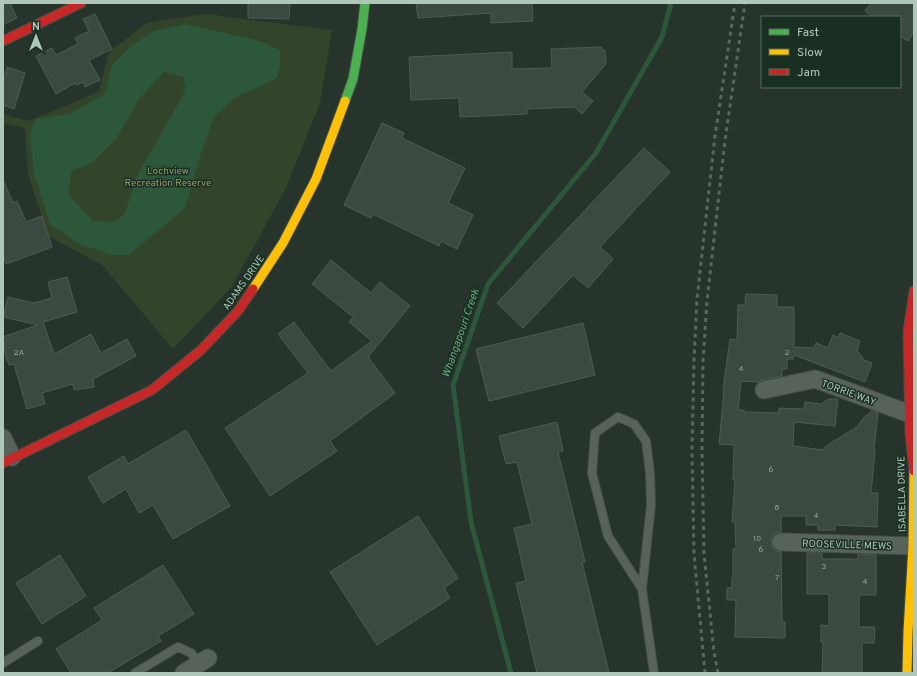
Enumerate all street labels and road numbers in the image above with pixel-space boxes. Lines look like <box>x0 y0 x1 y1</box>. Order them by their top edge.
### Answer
street label: ADAMS DRIVE <box>220 253 268 313</box>
street label: TORRIE WAY <box>819 378 878 409</box>
street label: ISABELLA DRIVE <box>895 456 910 532</box>
street label: ROOSEVILLE MEWS <box>802 537 892 554</box>

